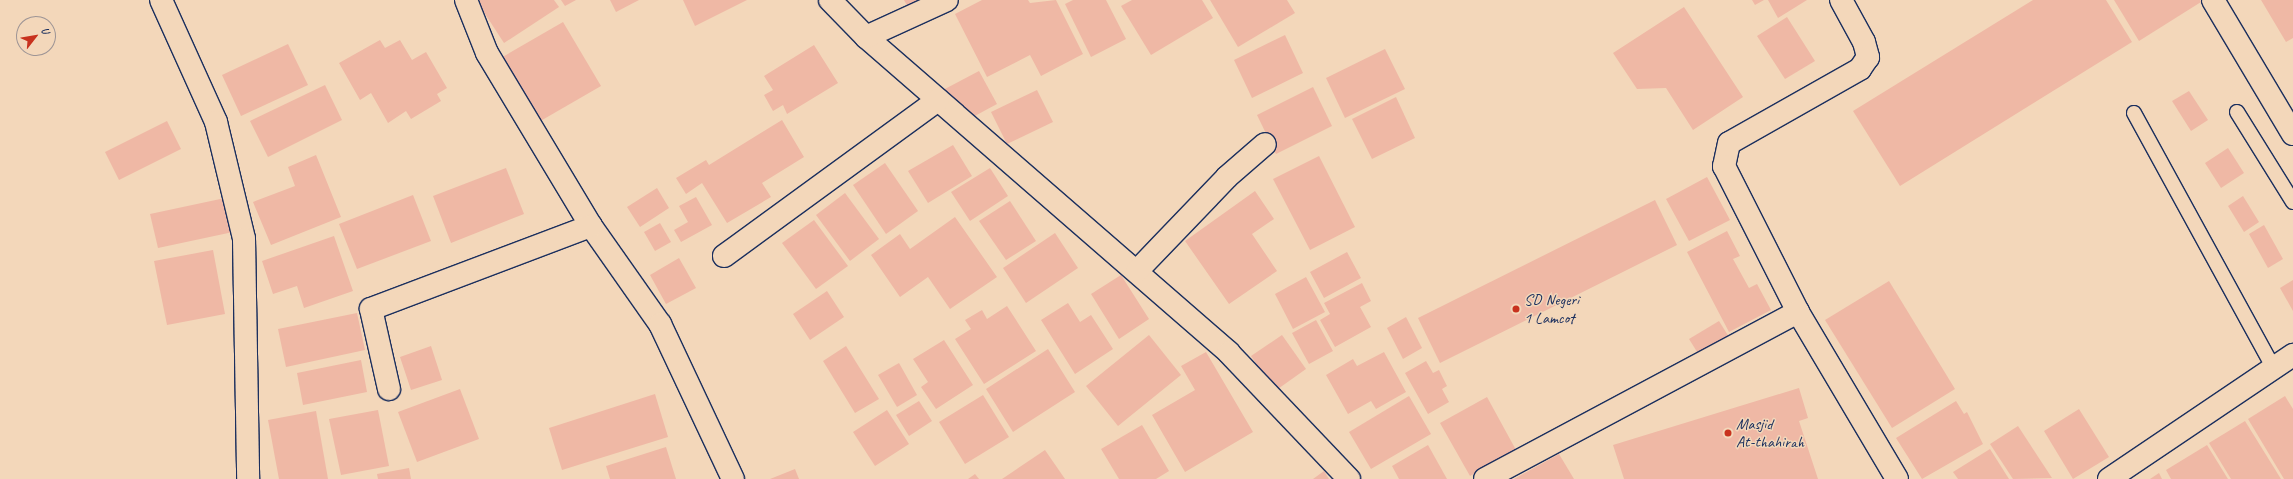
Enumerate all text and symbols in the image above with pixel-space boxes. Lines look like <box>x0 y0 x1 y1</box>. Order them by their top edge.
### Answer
north arrow <box>16 16 56 56</box>
text: U <box>38 24 53 36</box>
place label: SD Negeri 1 Lamcot <box>1524 290 1580 328</box>
marker: SD Negeri 1 Lamcot <box>1511 304 1521 314</box>
place label: Masjid At-thahirah <box>1736 414 1804 452</box>
marker: Masjid At-thahirah <box>1723 428 1733 438</box>

